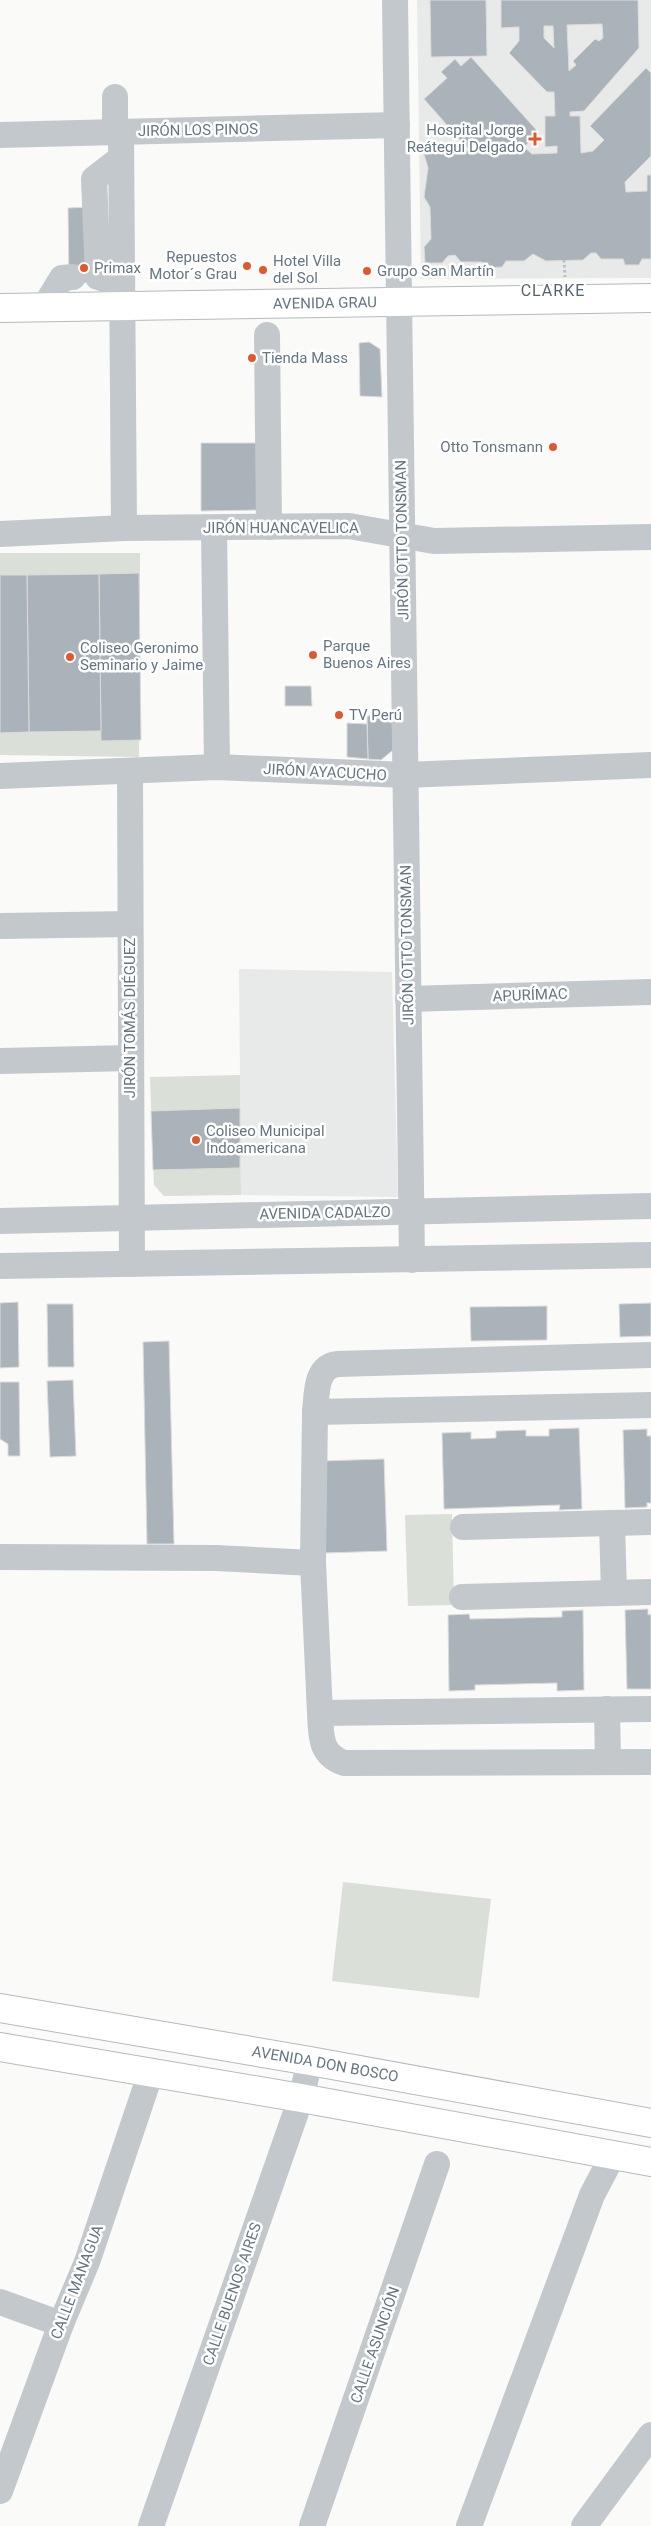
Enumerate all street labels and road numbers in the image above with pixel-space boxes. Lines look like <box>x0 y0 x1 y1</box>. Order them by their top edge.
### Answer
street label: JIRÓN LOS PINOS <box>138 120 258 140</box>
street label: AVENIDA GRAU <box>273 293 377 313</box>
street label: JIRÓN OTTO TONSMAN <box>392 460 412 620</box>
street label: JIRÓN HUANCAVELICA <box>203 519 359 537</box>
street label: JIRÓN AYACUCHO <box>263 760 387 784</box>
street label: JIRÓN OTTO TONSMAN <box>397 865 417 1025</box>
street label: JIRÓN TOMÁS DIÉGUEZ <box>121 938 139 1098</box>
street label: APURÍMAC <box>492 985 568 1005</box>
street label: AVENIDA CADALZO <box>259 1203 391 1223</box>
street label: AVENIDA DON BOSCO <box>251 2042 400 2086</box>
street label: CALLE BUENOS AIRES <box>199 2220 265 2368</box>
street label: CALLE MANAGUA <box>47 2222 107 2342</box>
street label: CALLE ASUNCIÓN <box>347 2284 403 2406</box>

